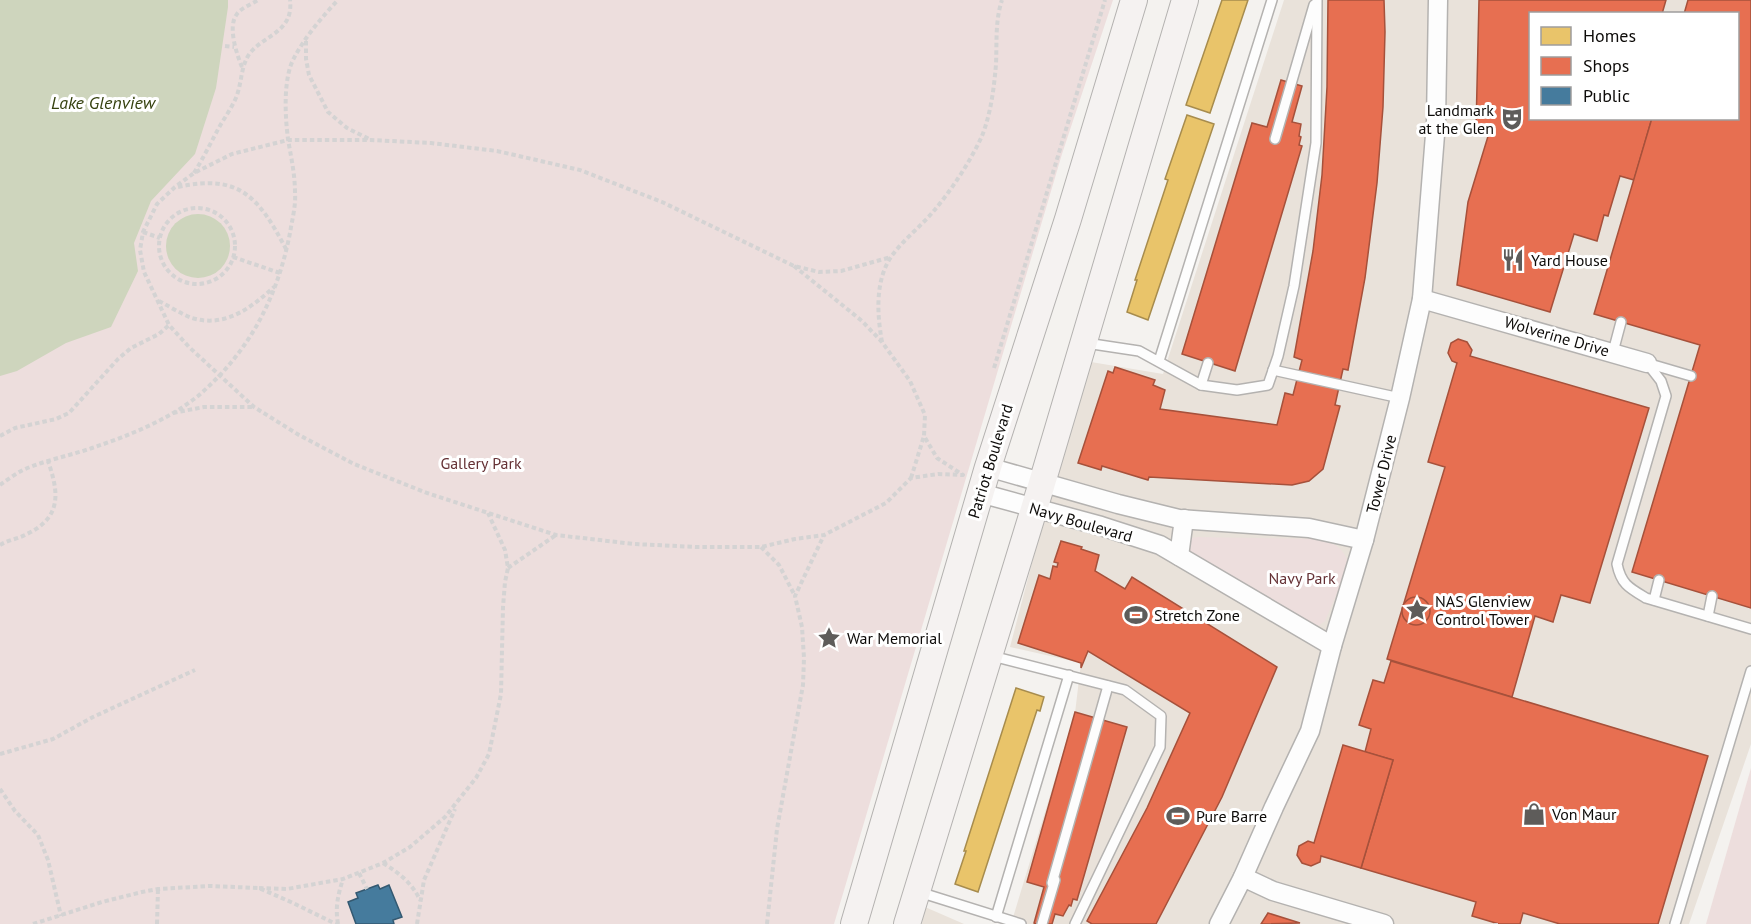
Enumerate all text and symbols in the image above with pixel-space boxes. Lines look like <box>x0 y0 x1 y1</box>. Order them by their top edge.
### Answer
legend <box>1529 12 1739 120</box>
text: Homes <box>1583 24 1636 47</box>
text: Shops <box>1583 54 1629 77</box>
text: Public <box>1583 84 1630 107</box>
water label: Lake Glenview <box>51 91 157 114</box>
place label: Landmark at the Glen <box>1418 100 1494 138</box>
theatre icon: Landmark at the Glen <box>1499 106 1525 132</box>
restaurant icon: Yard House <box>1500 247 1526 273</box>
place label: Yard House <box>1531 250 1608 270</box>
street label: Wolverine Drive <box>1502 311 1612 361</box>
street label: Patriot Boulevard <box>963 401 1017 521</box>
street label: Tower Drive <box>1362 433 1400 515</box>
park label: Gallery Park <box>440 453 522 473</box>
street label: Navy Boulevard <box>1027 498 1135 546</box>
park label: Navy Park <box>1268 568 1336 588</box>
place label: NAS Glenview Control Tower <box>1435 591 1531 629</box>
place icon: NAS Glenview Control Tower <box>1404 597 1430 623</box>
sports icon: Stretch Zone <box>1123 602 1149 628</box>
place label: Stretch Zone <box>1154 605 1240 625</box>
place icon: War Memorial <box>816 625 842 651</box>
place label: War Memorial <box>847 628 942 648</box>
shop icon: Von Maur <box>1521 801 1547 827</box>
sports icon: Pure Barre <box>1165 803 1191 829</box>
place label: Von Maur <box>1551 804 1617 824</box>
place label: Pure Barre <box>1196 806 1267 826</box>

